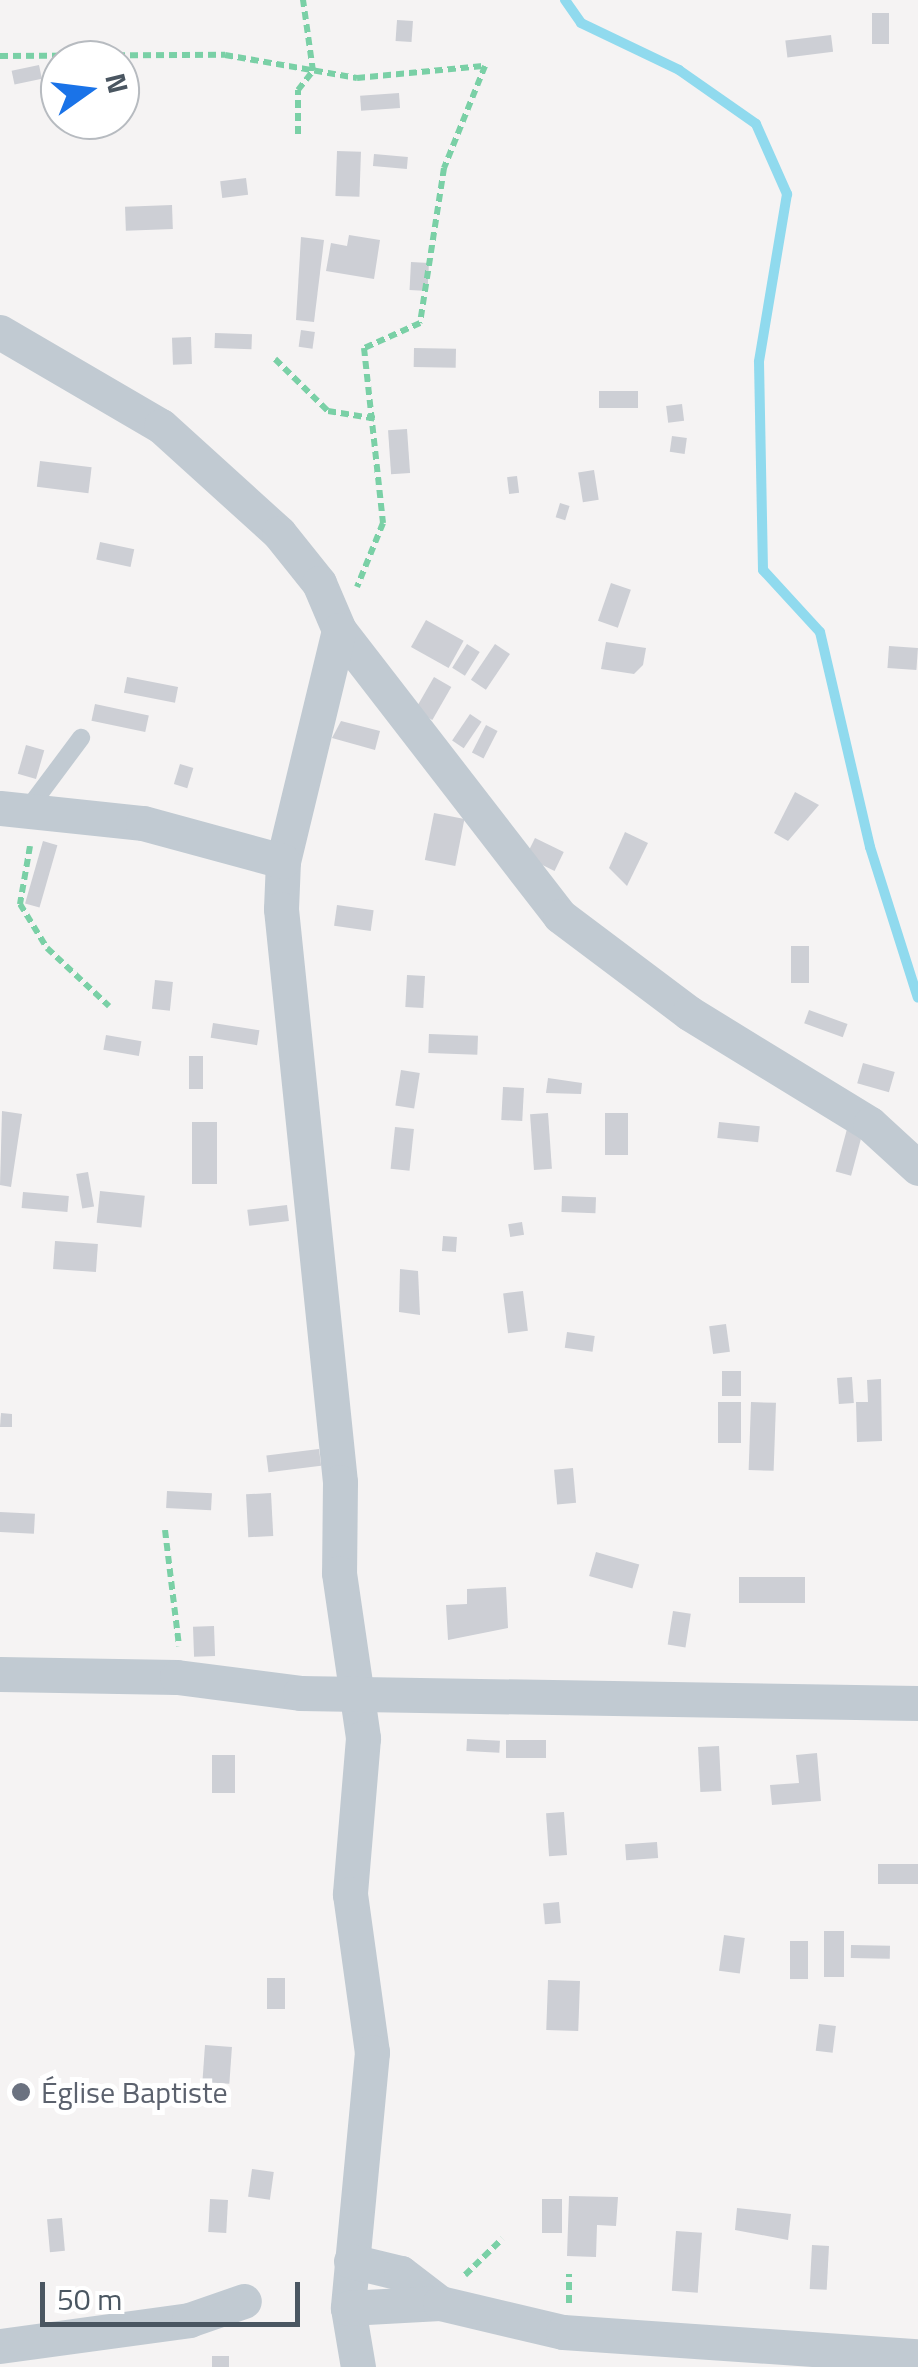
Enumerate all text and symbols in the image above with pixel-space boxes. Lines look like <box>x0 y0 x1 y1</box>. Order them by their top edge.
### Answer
north arrow <box>40 40 140 140</box>
text: N <box>94 68 141 98</box>
place label: Église Baptiste <box>41 2074 228 2110</box>
marker: Église Baptiste <box>10 2081 32 2103</box>
scale bar <box>45 2262 305 2324</box>
text: 50 m <box>57 2276 122 2322</box>

